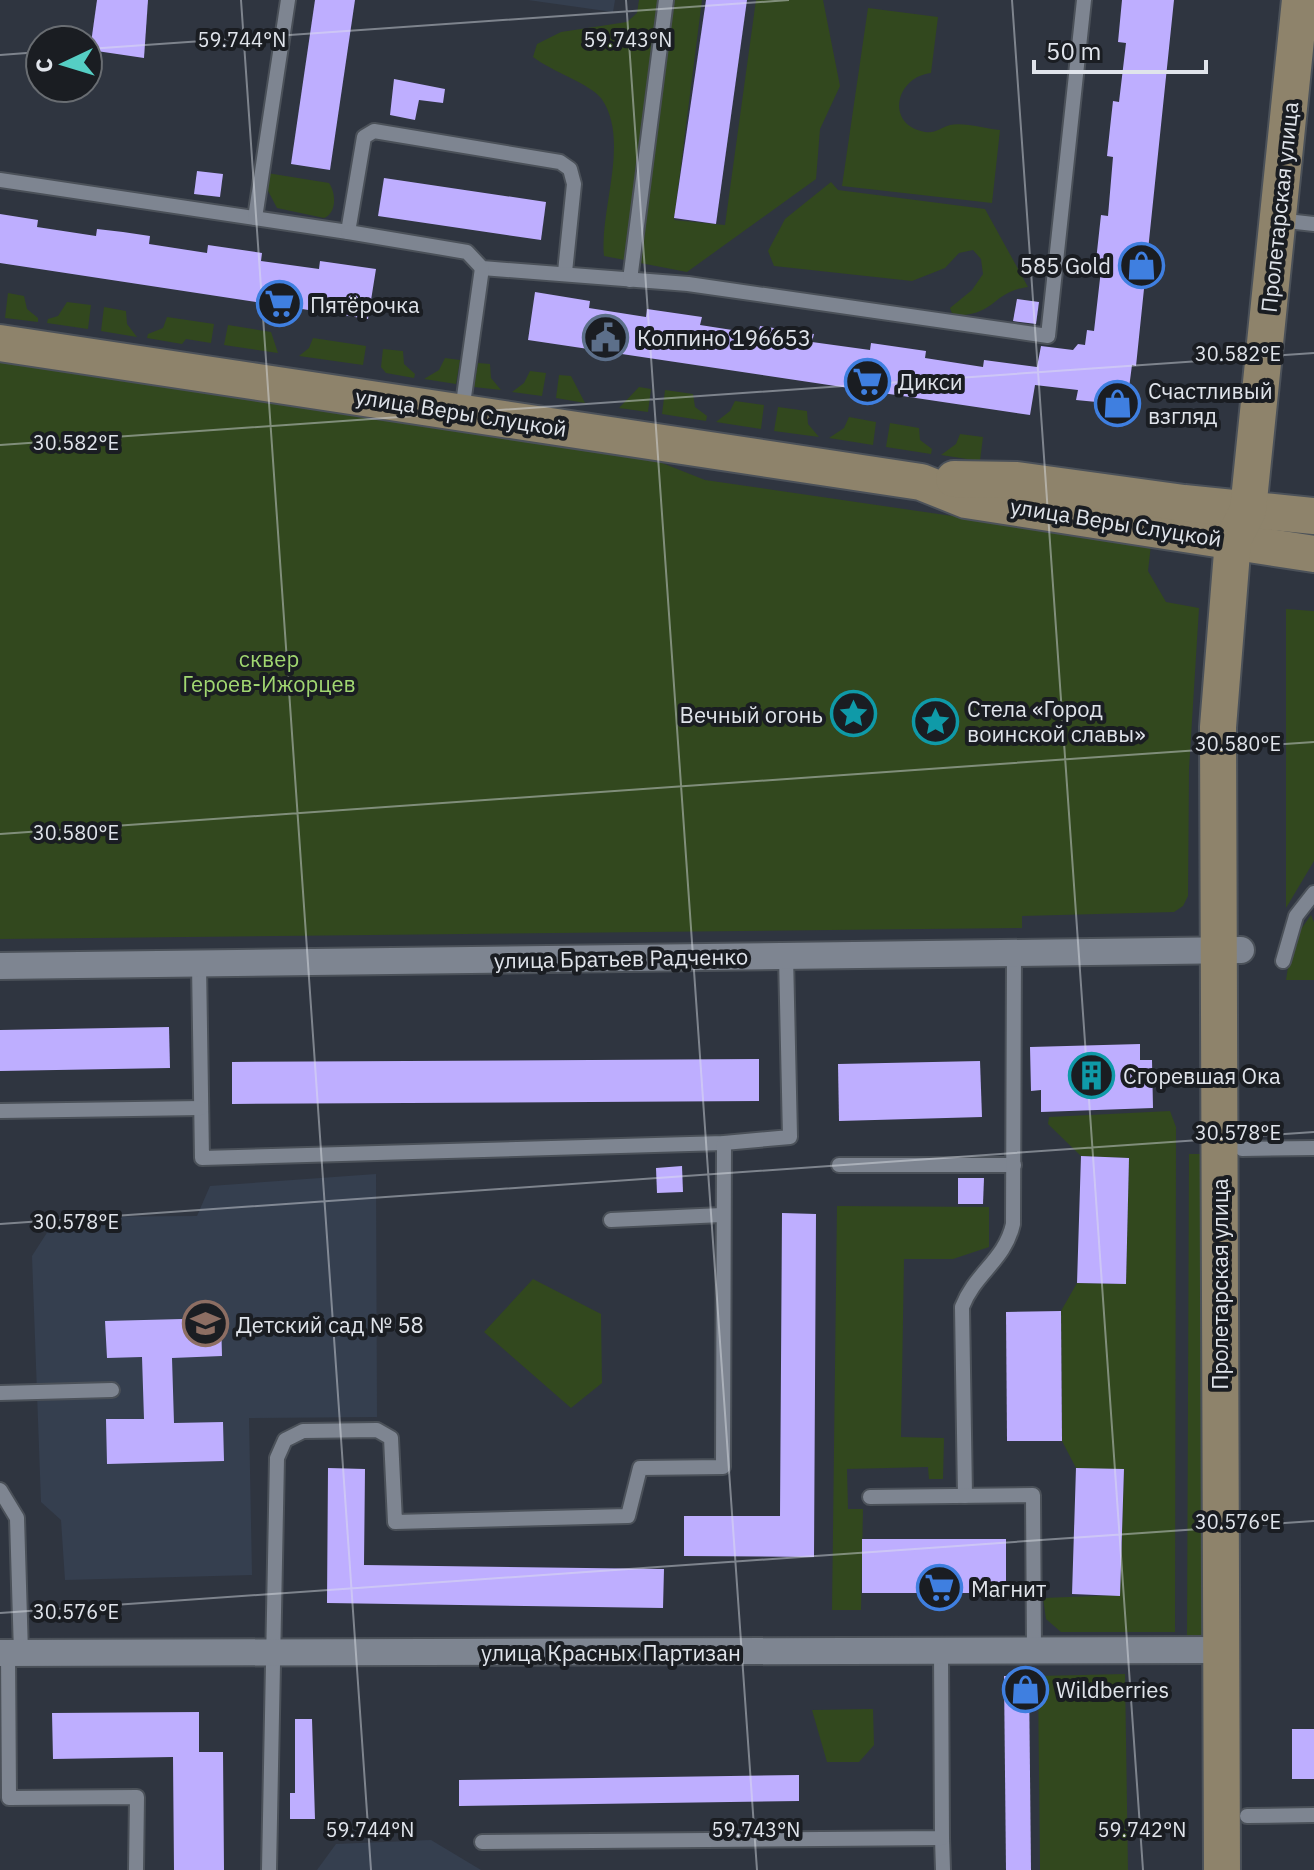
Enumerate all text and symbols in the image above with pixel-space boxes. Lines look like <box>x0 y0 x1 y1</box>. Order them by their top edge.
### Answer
north arrow <box>24 24 104 104</box>
scale bar <box>1034 24 1206 74</box>
text: 59.744°N <box>198 26 286 53</box>
text: 59.743°N <box>584 26 672 53</box>
text: 50 m <box>1046 35 1101 67</box>
text: С <box>29 57 59 74</box>
street label: Пролетарская улица <box>1254 100 1305 314</box>
shop icon: 585 Gold <box>1118 241 1166 289</box>
place label: 585 Gold <box>1020 251 1111 280</box>
supermarket icon: Пятёрочка <box>255 280 303 328</box>
place label: Пятёрочка <box>310 290 420 319</box>
public building icon: Колпино 196653 <box>582 313 630 361</box>
place label: Колпино 196653 <box>637 323 811 352</box>
text: 30.582°E <box>1195 340 1281 367</box>
supermarket icon: Дикси <box>843 357 891 405</box>
place label: Дикси <box>898 367 963 396</box>
place label: Счастливый взгляд <box>1148 376 1273 430</box>
shop icon: Счастливый взгляд <box>1093 379 1141 427</box>
street label: улица Веры Слуцкой <box>353 381 569 443</box>
text: 30.582°E <box>33 429 119 456</box>
street label: улица Веры Слуцкой <box>1008 491 1224 553</box>
park label: сквер Героев-Ижорцев <box>182 644 356 698</box>
place icon: Вечный огонь <box>830 690 878 738</box>
place label: Стела «Город воинской славы» <box>967 694 1145 748</box>
place icon: Стела «Город воинской славы» <box>912 697 960 745</box>
place label: Вечный огонь <box>680 700 823 729</box>
text: 30.580°E <box>1195 730 1281 757</box>
text: 30.580°E <box>33 819 119 846</box>
street label: улица Братьев Радченко <box>494 941 748 975</box>
building icon: Сгоревшая Ока <box>1068 1051 1116 1099</box>
place label: Сгоревшая Ока <box>1123 1061 1281 1090</box>
text: 30.578°E <box>1195 1119 1281 1146</box>
street label: Пролетарская улица <box>1205 1178 1234 1390</box>
text: 30.578°E <box>33 1208 119 1235</box>
school or university icon: Детский сад № 58 <box>181 1300 229 1348</box>
place label: Детский сад № 58 <box>236 1310 424 1339</box>
text: 30.576°E <box>1195 1508 1281 1535</box>
supermarket icon: Магнит <box>916 1564 964 1612</box>
place label: Магнит <box>971 1574 1046 1603</box>
text: 30.576°E <box>33 1598 119 1625</box>
street label: улица Красных Партизан <box>481 1638 741 1667</box>
shop icon: Wildberries <box>1001 1665 1049 1713</box>
place label: Wildberries <box>1056 1675 1169 1704</box>
text: 59.744°N <box>326 1816 414 1843</box>
text: 59.743°N <box>712 1816 800 1843</box>
text: 59.742°N <box>1098 1816 1186 1843</box>

